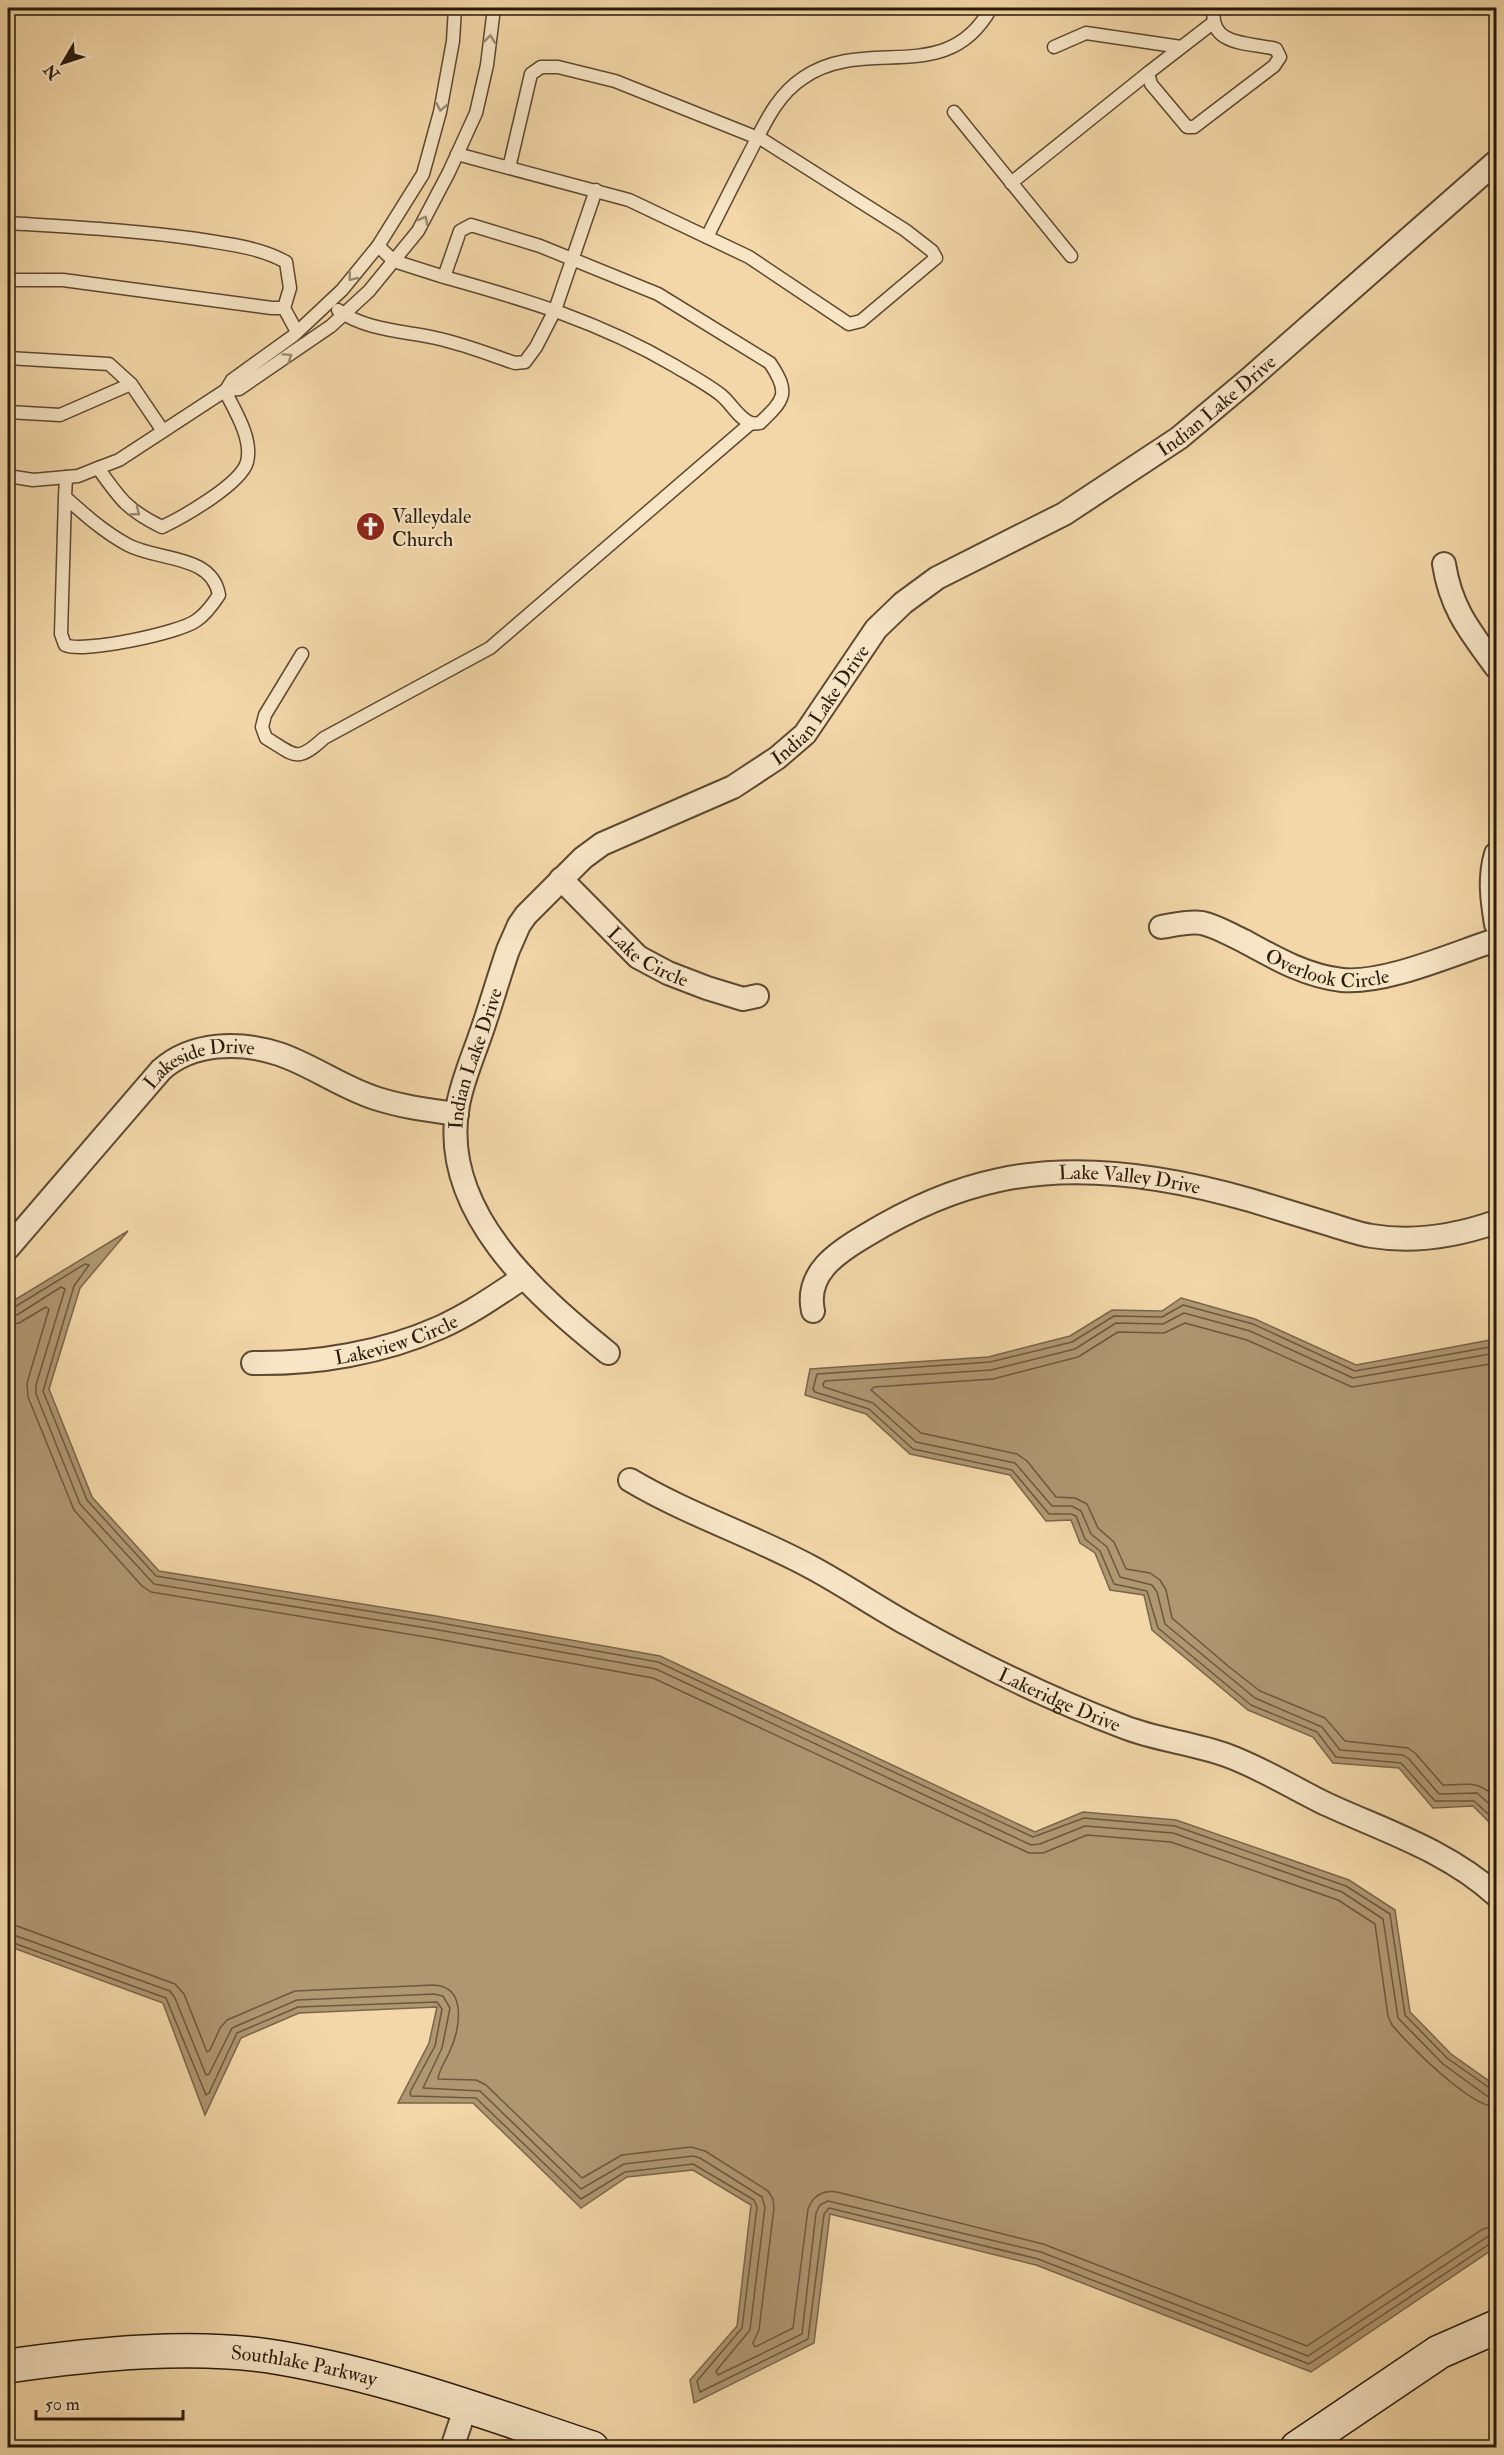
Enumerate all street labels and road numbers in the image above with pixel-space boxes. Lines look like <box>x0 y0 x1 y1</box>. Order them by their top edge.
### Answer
street label: Indian Lake Drive <box>1153 349 1281 462</box>
street label: Indian Lake Drive <box>767 640 875 771</box>
street label: Lake Circle <box>602 921 692 993</box>
street label: Overlook Circle <box>1261 943 1391 994</box>
street label: Indian Lake Drive <box>443 985 508 1130</box>
street label: Lakeside Drive <box>138 1034 257 1094</box>
street label: Lake Valley Drive <box>1058 1160 1203 1200</box>
street label: Lakeview Circle <box>333 1309 462 1370</box>
street label: Lakeridge Drive <box>994 1662 1124 1738</box>
street label: Southlake Parkway <box>230 2340 381 2392</box>

